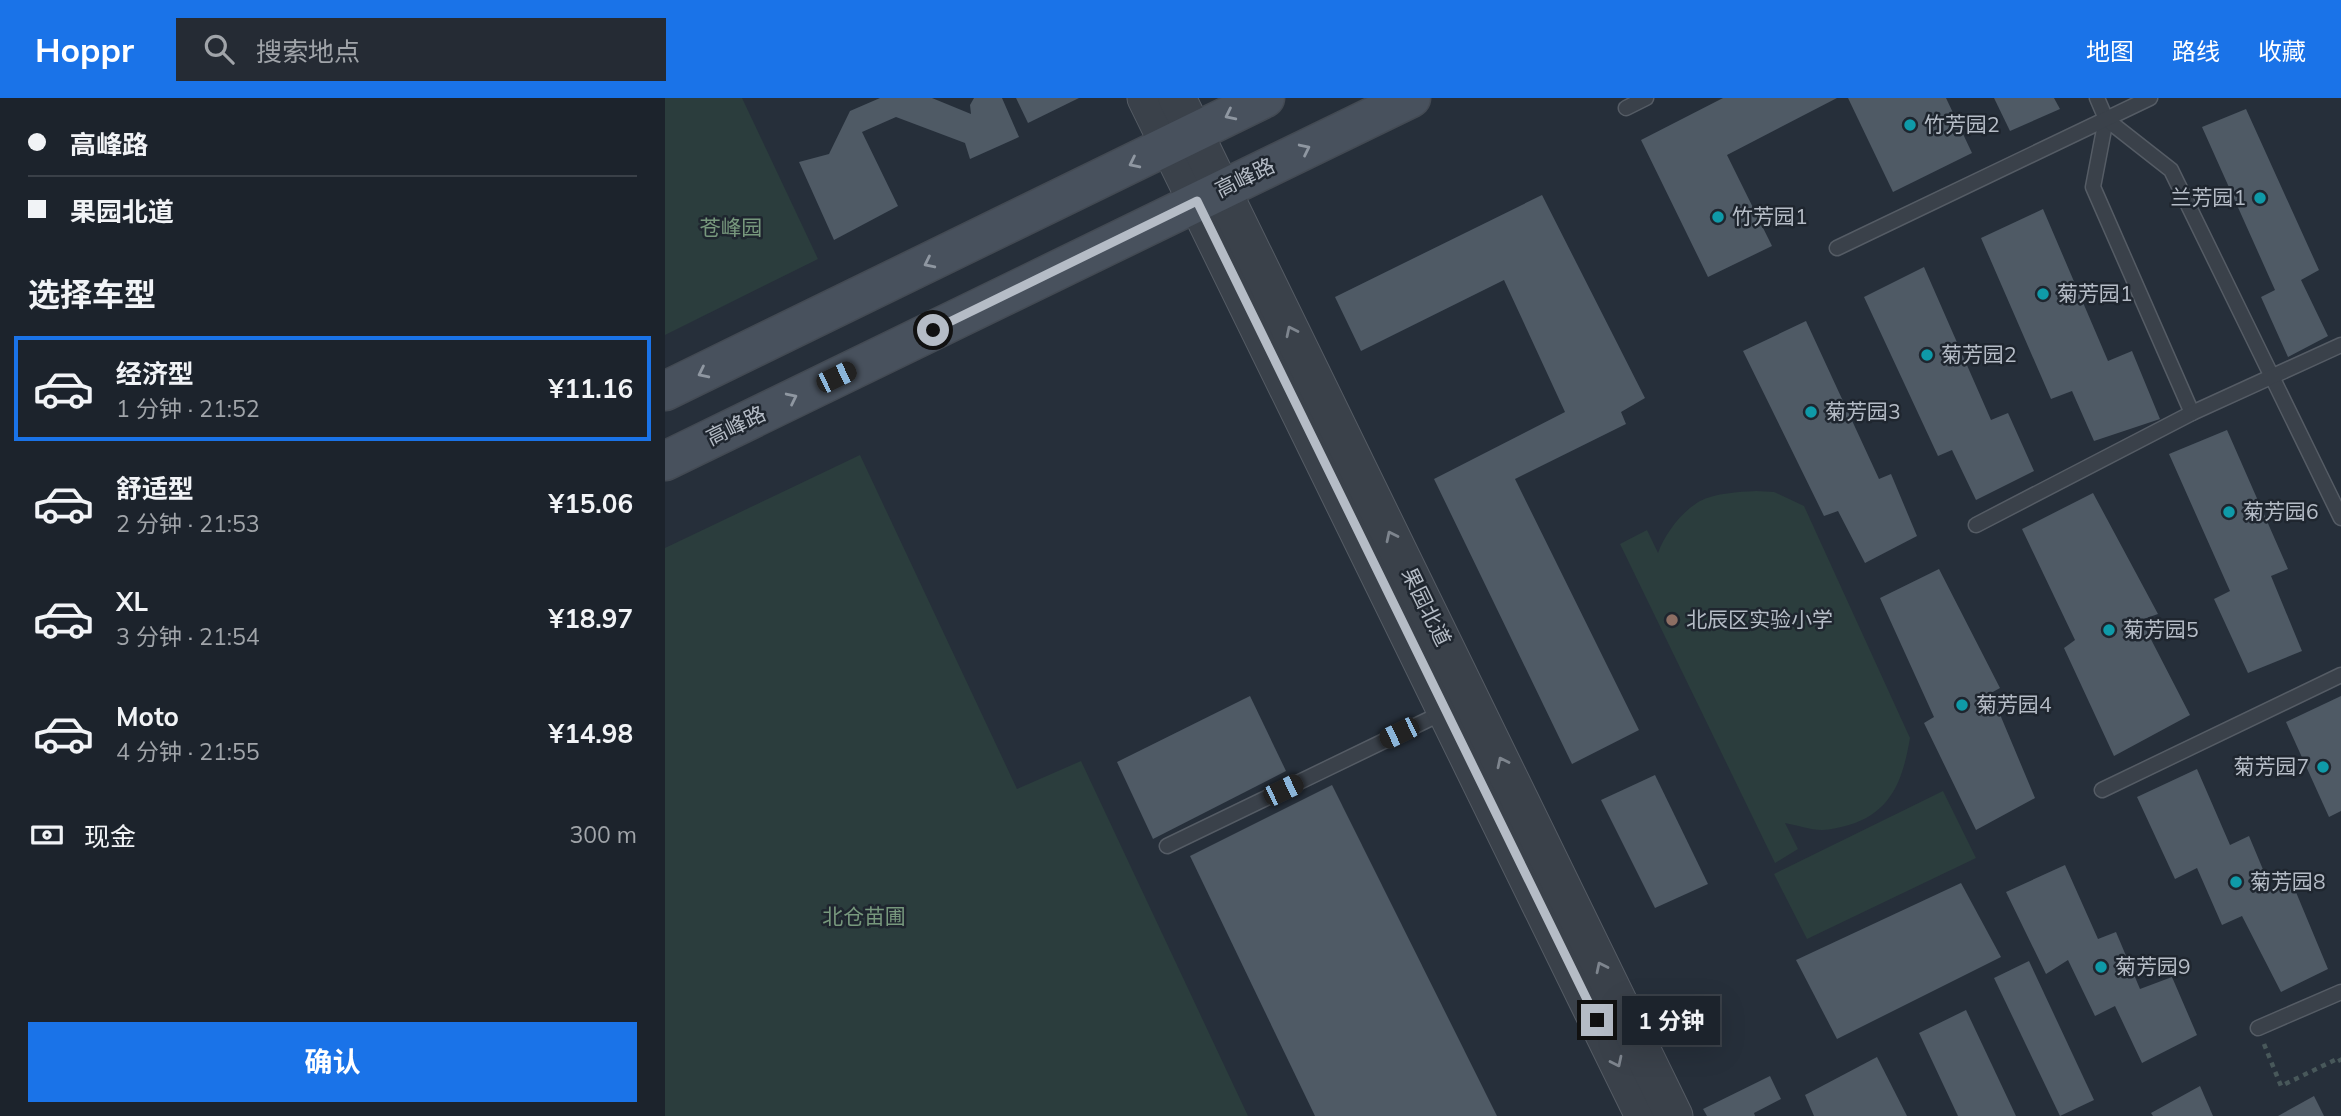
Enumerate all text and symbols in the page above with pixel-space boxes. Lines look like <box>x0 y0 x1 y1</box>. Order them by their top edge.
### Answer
search box <box>176 18 666 81</box>
text: Hoppr <box>35 29 134 70</box>
icon: search <box>200 30 238 68</box>
text: 搜索地点 <box>256 35 360 68</box>
text: 地图 <box>2086 36 2134 66</box>
text: 路线 <box>2172 36 2220 66</box>
text: 收藏 <box>2258 36 2306 66</box>
one-way arrow <box>1225 107 1237 121</box>
place label: 竹芳园2 <box>1924 111 2000 137</box>
marker: 竹芳园2 <box>1902 117 1918 133</box>
text: 高峰路 <box>70 128 148 161</box>
one-way arrow <box>1298 143 1310 157</box>
street label: 高峰路 <box>1211 152 1279 203</box>
one-way arrow <box>1129 155 1141 169</box>
place label: 兰芳园1 <box>2170 184 2246 210</box>
marker: 兰芳园1 <box>2252 190 2268 206</box>
text: 果园北道 <box>70 195 174 228</box>
place label: 竹芳园1 <box>1732 203 1808 229</box>
marker: 竹芳园1 <box>1710 209 1726 225</box>
park label: 苍峰园 <box>700 214 763 240</box>
one-way arrow <box>924 255 936 269</box>
text: 选择车型 <box>28 274 156 314</box>
place label: 菊芳园1 <box>2057 280 2133 306</box>
marker: 菊芳园1 <box>2035 286 2051 302</box>
route start <box>917 314 949 346</box>
one-way arrow <box>1286 326 1300 338</box>
place label: 菊芳园2 <box>1941 341 2017 367</box>
marker: 菊芳园2 <box>1919 347 1935 363</box>
icon: car <box>32 357 95 420</box>
text: 经济型 <box>116 357 194 390</box>
car <box>813 358 860 396</box>
one-way arrow <box>698 365 710 379</box>
text: ¥11.16 <box>549 372 633 405</box>
one-way arrow <box>785 393 797 407</box>
text: 1 分钟 · 21:52 <box>116 394 260 423</box>
place label: 菊芳园3 <box>1825 398 1901 424</box>
street label: 高峰路 <box>702 400 770 451</box>
marker: 菊芳园3 <box>1803 404 1819 420</box>
icon: car <box>32 472 95 535</box>
text: 舒适型 <box>116 472 194 505</box>
text: ¥15.06 <box>549 487 633 520</box>
place label: 菊芳园6 <box>2243 498 2319 524</box>
marker: 菊芳园6 <box>2221 504 2237 520</box>
text: 2 分钟 · 21:53 <box>116 509 260 538</box>
one-way arrow <box>1385 531 1399 543</box>
street label: 果园北道 <box>1397 563 1457 650</box>
text: XL <box>116 585 148 618</box>
icon: car <box>32 587 95 650</box>
text: ¥18.97 <box>549 602 633 635</box>
place label: 北辰区实验小学 <box>1686 606 1833 632</box>
marker: 北辰区实验小学 <box>1664 612 1680 628</box>
place label: 菊芳园5 <box>2123 616 2199 642</box>
text: 3 分钟 · 21:54 <box>116 622 260 651</box>
marker: 菊芳园5 <box>2101 622 2117 638</box>
place label: 菊芳园4 <box>1976 691 2052 717</box>
marker: 菊芳园4 <box>1954 697 1970 713</box>
text: Moto <box>116 700 179 733</box>
icon: car <box>32 702 95 765</box>
car <box>1376 714 1423 752</box>
text: ¥14.98 <box>549 717 633 750</box>
text: 4 分钟 · 21:55 <box>116 737 260 766</box>
place label: 菊芳园7 <box>2233 753 2309 779</box>
one-way arrow <box>1496 757 1510 769</box>
marker: 菊芳园7 <box>2315 759 2331 775</box>
car <box>1260 771 1307 809</box>
icon: cash <box>28 816 66 854</box>
text: 现金 <box>84 820 136 853</box>
text: 300 m <box>569 820 637 849</box>
place label: 菊芳园8 <box>2250 868 2326 894</box>
marker: 菊芳园8 <box>2228 874 2244 890</box>
park label: 北仓苗圃 <box>822 903 906 929</box>
place label: 菊芳园9 <box>2115 953 2191 979</box>
marker: 菊芳园9 <box>2093 959 2109 975</box>
one-way arrow <box>1596 962 1610 974</box>
callout: 1 分钟 <box>1621 996 1719 1044</box>
route end <box>1581 1004 1613 1036</box>
text: 1 分钟 <box>1638 1006 1704 1035</box>
button: 确认 <box>28 1022 637 1102</box>
one-way arrow <box>1609 1055 1623 1067</box>

